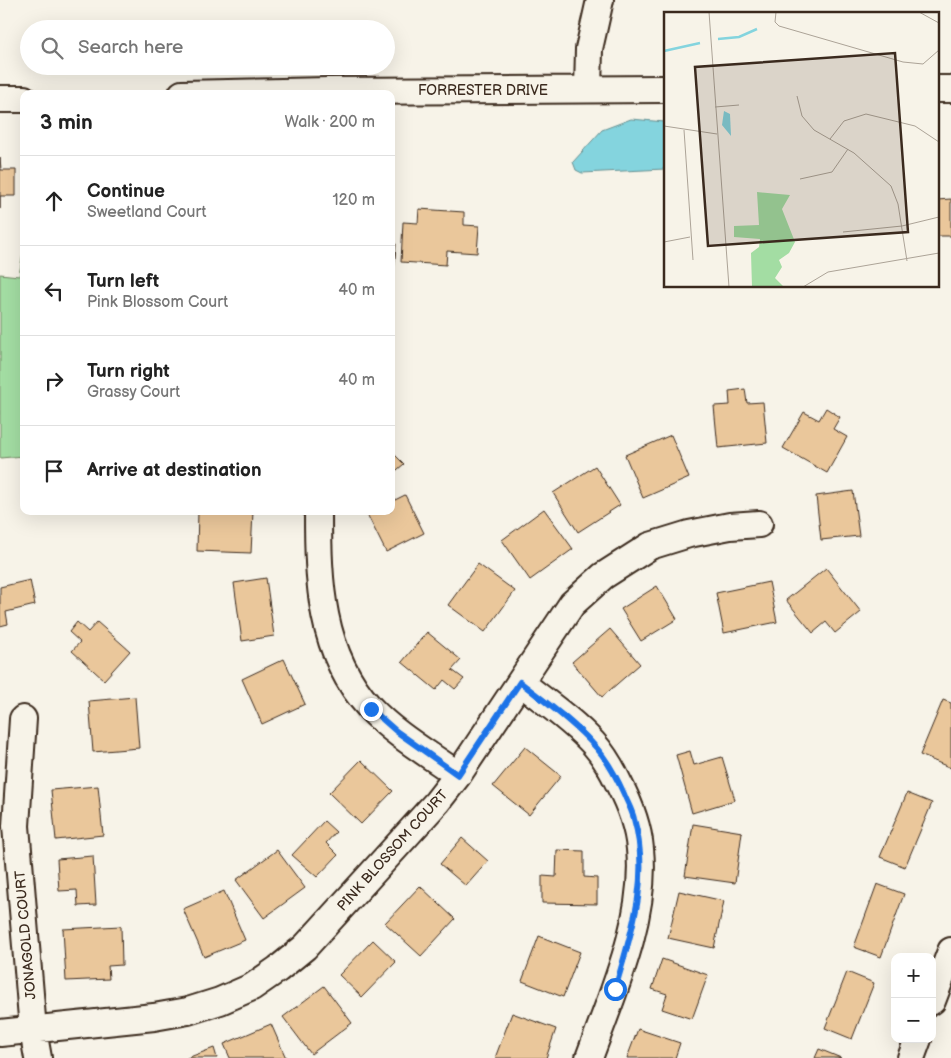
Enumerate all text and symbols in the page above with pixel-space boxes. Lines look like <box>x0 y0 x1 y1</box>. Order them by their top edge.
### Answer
inset map <box>664 12 938 288</box>
search box <box>20 20 395 75</box>
icon: search <box>38 34 66 62</box>
text: Search here <box>78 36 183 59</box>
street label: FORRESTER DRIVE <box>418 82 548 99</box>
text: 3 min <box>40 110 93 135</box>
text: Walk · 200 m <box>285 113 375 132</box>
text: Continue <box>87 180 165 203</box>
icon: ahead <box>40 187 68 215</box>
text: 120 m <box>332 191 375 210</box>
text: Sweetland Court <box>87 203 206 222</box>
text: Turn left <box>87 270 159 293</box>
icon: left <box>40 277 68 305</box>
text: 40 m <box>338 281 375 300</box>
text: Pink Blossom Court <box>87 293 228 312</box>
text: Turn right <box>87 360 170 383</box>
icon: right <box>40 367 68 395</box>
text: 40 m <box>338 371 375 390</box>
text: Grassy Court <box>87 383 180 402</box>
icon: arrive <box>40 457 68 485</box>
text: Arrive at destination <box>87 459 262 482</box>
route end <box>360 698 383 721</box>
street label: PINK BLOSSOM COURT <box>334 786 452 914</box>
street label: JONAGOLD COURT <box>11 869 40 1000</box>
map controls <box>891 953 936 1043</box>
button: + <box>891 953 936 998</box>
route start <box>604 978 627 1001</box>
button: − <box>891 998 936 1043</box>

